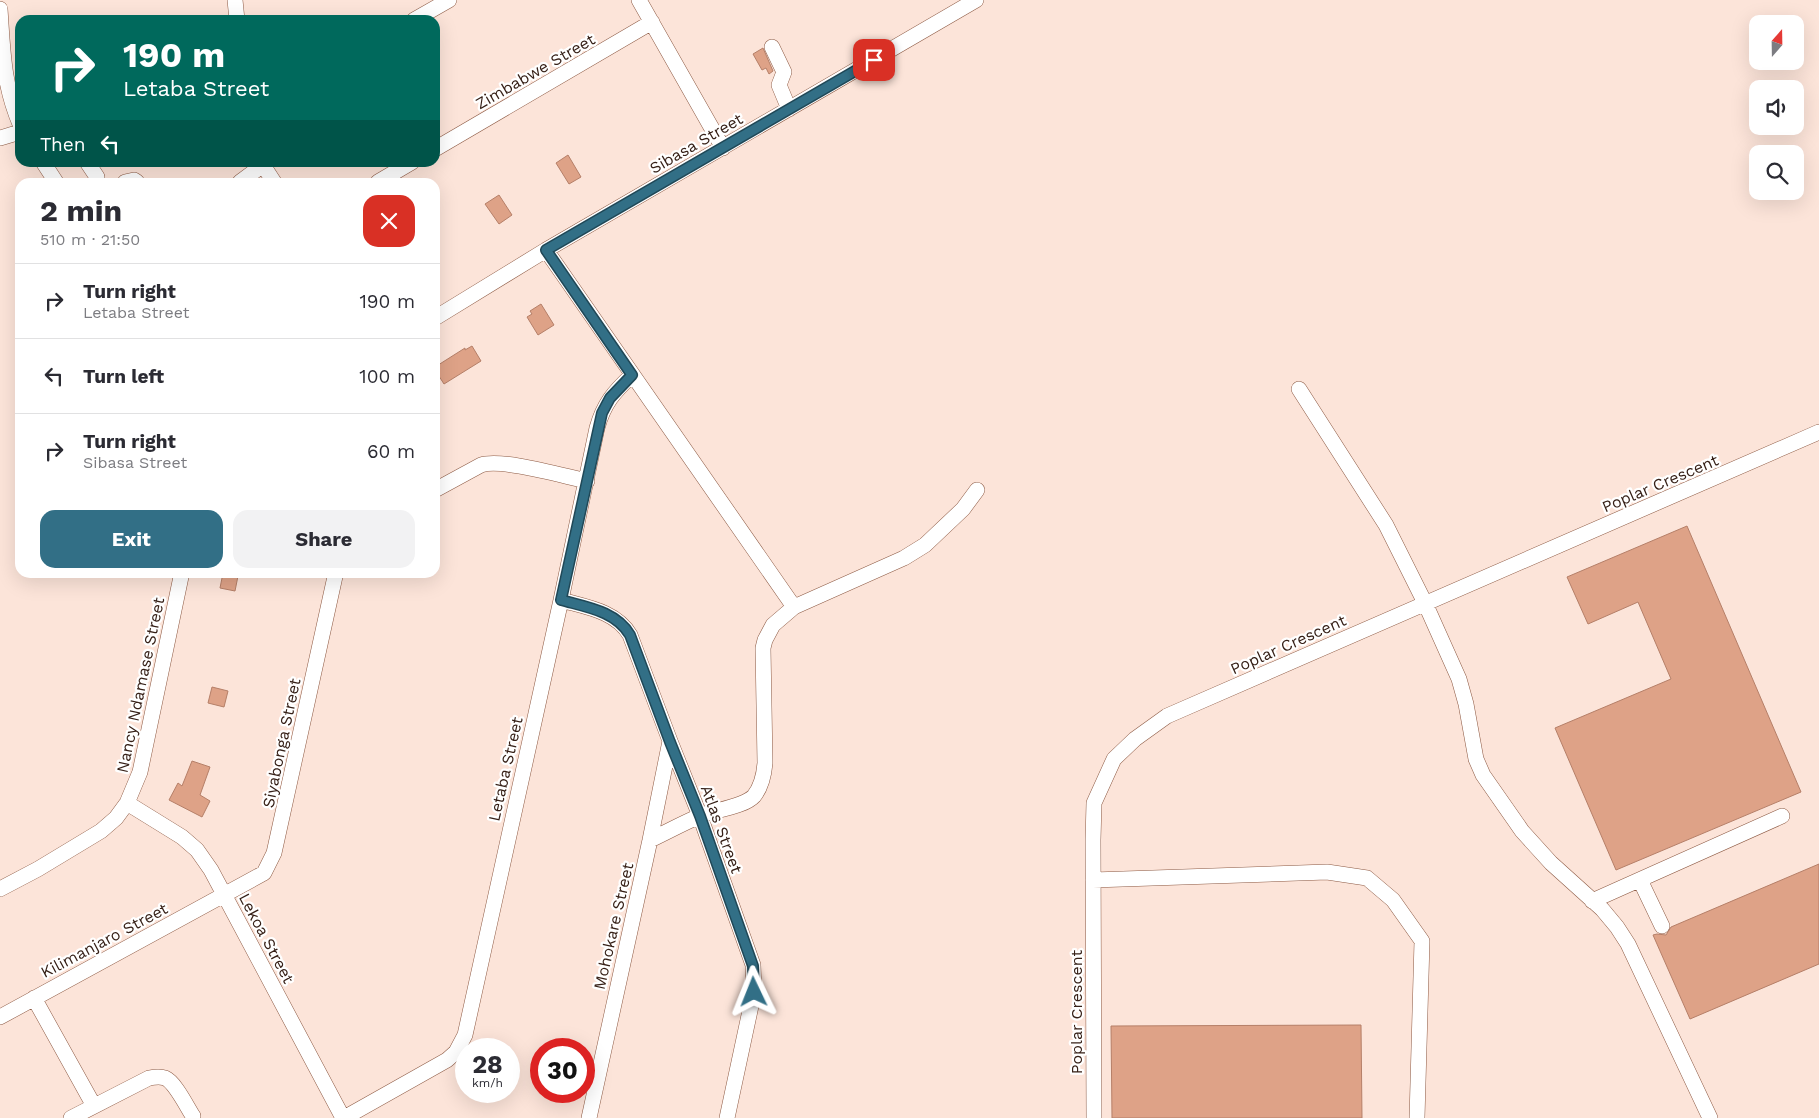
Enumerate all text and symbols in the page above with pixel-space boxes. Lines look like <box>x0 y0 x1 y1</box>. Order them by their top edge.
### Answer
north arrow <box>1749 15 1804 70</box>
map controls <box>1749 15 1804 200</box>
street label: Zimbabwe Street <box>472 29 598 113</box>
text: 190 m <box>123 34 225 76</box>
icon: right <box>40 35 105 100</box>
pin <box>853 39 895 81</box>
icon: arrive <box>860 46 888 74</box>
text: Letaba Street <box>123 76 269 101</box>
button: sound <box>1749 80 1804 135</box>
street label: Sibasa Street <box>646 109 746 178</box>
icon: left <box>96 130 124 158</box>
text: Then <box>40 133 86 156</box>
button: search <box>1749 145 1804 200</box>
text: 2 min <box>40 193 122 228</box>
button: close <box>363 195 415 247</box>
text: 510 m · 21:50 <box>40 230 140 249</box>
text: Turn right <box>83 280 176 303</box>
icon: right <box>40 287 68 315</box>
text: 190 m <box>359 290 415 313</box>
text: Letaba Street <box>83 303 189 322</box>
icon: left <box>40 362 68 390</box>
text: Turn left <box>83 365 164 388</box>
text: 100 m <box>359 365 415 388</box>
text: Turn right <box>83 430 176 453</box>
icon: right <box>40 437 68 465</box>
text: 60 m <box>367 440 415 463</box>
street label: Poplar Crescent <box>1599 450 1721 517</box>
text: Sibasa Street <box>83 453 187 472</box>
button: Exit <box>40 510 223 568</box>
button: Share <box>233 510 415 568</box>
street label: Nancy Ndamase Street <box>113 595 168 775</box>
street label: Poplar Crescent <box>1228 610 1349 678</box>
street label: Siyabonga Street <box>258 676 305 810</box>
street label: Letaba Street <box>484 715 527 823</box>
street label: Atlas Street <box>697 782 746 876</box>
street label: Mohokare Street <box>590 860 637 991</box>
street label: Lekoa Street <box>235 890 298 987</box>
street label: Kilimanjaro Street <box>38 899 171 982</box>
street label: Poplar Crescent <box>1067 949 1086 1074</box>
position arrow <box>727 965 779 1017</box>
speed limit sign: 30 <box>530 1038 595 1103</box>
text: 28 <box>472 1050 503 1079</box>
text: km/h <box>472 1076 503 1090</box>

